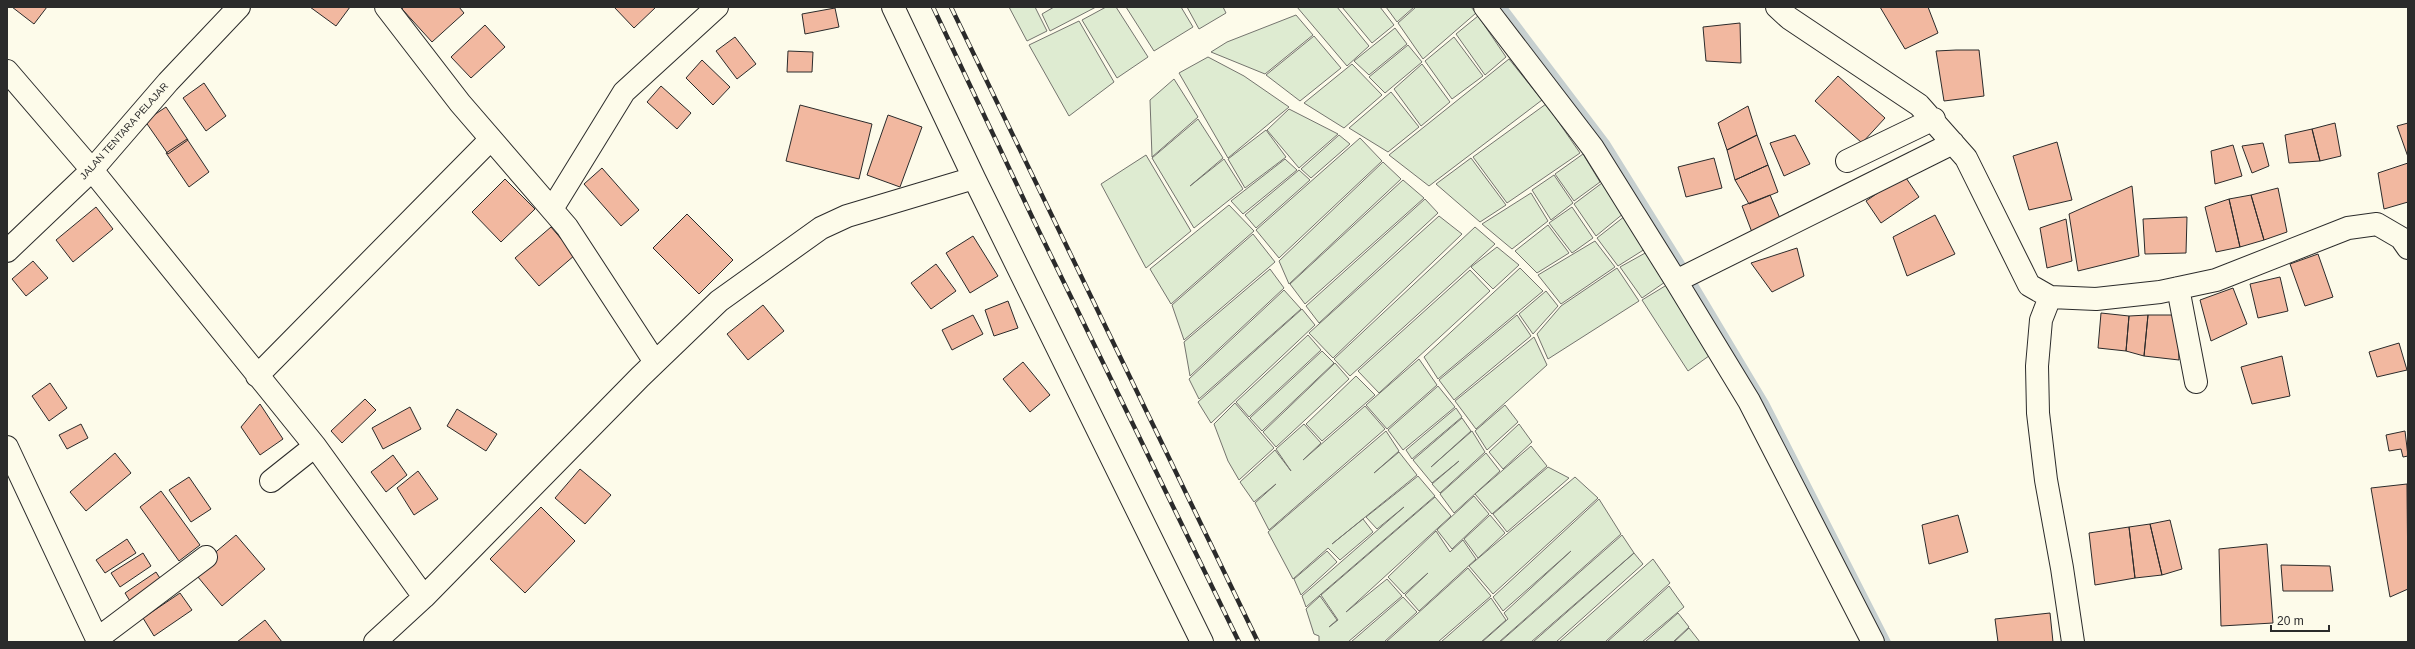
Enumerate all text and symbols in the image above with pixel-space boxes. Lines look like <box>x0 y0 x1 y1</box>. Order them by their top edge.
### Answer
street label: JALAN TENTARA PELAJAR <box>78 80 170 182</box>
scale bar <box>2271 607 2329 633</box>
text: 20 m <box>2277 614 2304 628</box>

